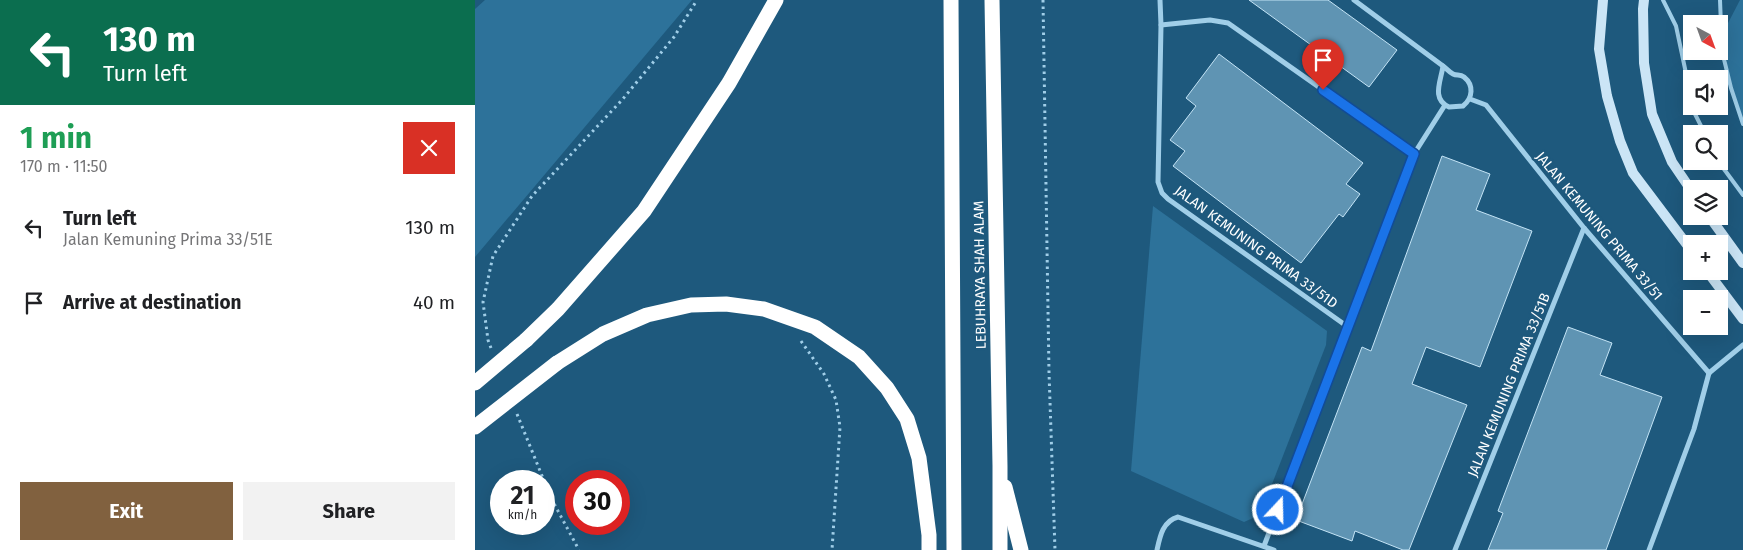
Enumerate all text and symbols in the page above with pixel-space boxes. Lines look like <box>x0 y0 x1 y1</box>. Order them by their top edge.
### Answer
north arrow <box>1683 15 1727 60</box>
map controls <box>1683 15 1728 335</box>
text: 130 m <box>103 18 196 60</box>
icon: left <box>20 20 85 85</box>
pin <box>1302 39 1344 90</box>
icon: arrive <box>1309 46 1337 74</box>
text: Turn left <box>103 60 187 87</box>
button: sound <box>1683 70 1728 115</box>
text: 1 min <box>20 120 92 156</box>
button: close <box>403 122 455 174</box>
button: search <box>1683 125 1728 170</box>
street label: JALAN KEMUNING PRIMA 33/51 <box>1532 148 1666 304</box>
text: 170 m · 11:50 <box>20 157 108 176</box>
button: layers <box>1683 180 1728 225</box>
street label: JALAN KEMUNING PRIMA 33/51D <box>1171 182 1341 312</box>
street label: LEBUHRAYA SHAH ALAM <box>970 200 990 349</box>
text: Turn left <box>63 207 137 230</box>
icon: left <box>20 214 48 242</box>
text: 130 m <box>405 216 455 239</box>
text: Jalan Kemuning Prima 33/51E <box>63 230 273 249</box>
button: + <box>1683 235 1728 280</box>
icon: arrive <box>20 289 48 317</box>
street label: JALAN KEMUNING PRIMA 33/51B <box>1464 290 1554 480</box>
button: − <box>1683 290 1728 335</box>
text: Arrive at destination <box>63 291 242 314</box>
text: 40 m <box>413 291 455 314</box>
speed limit sign: 30 <box>565 470 630 535</box>
text: 21 <box>511 481 534 511</box>
button: Exit <box>20 482 233 540</box>
button: Share <box>243 482 455 540</box>
position arrow <box>1251 483 1303 535</box>
text: km/h <box>508 508 537 522</box>

